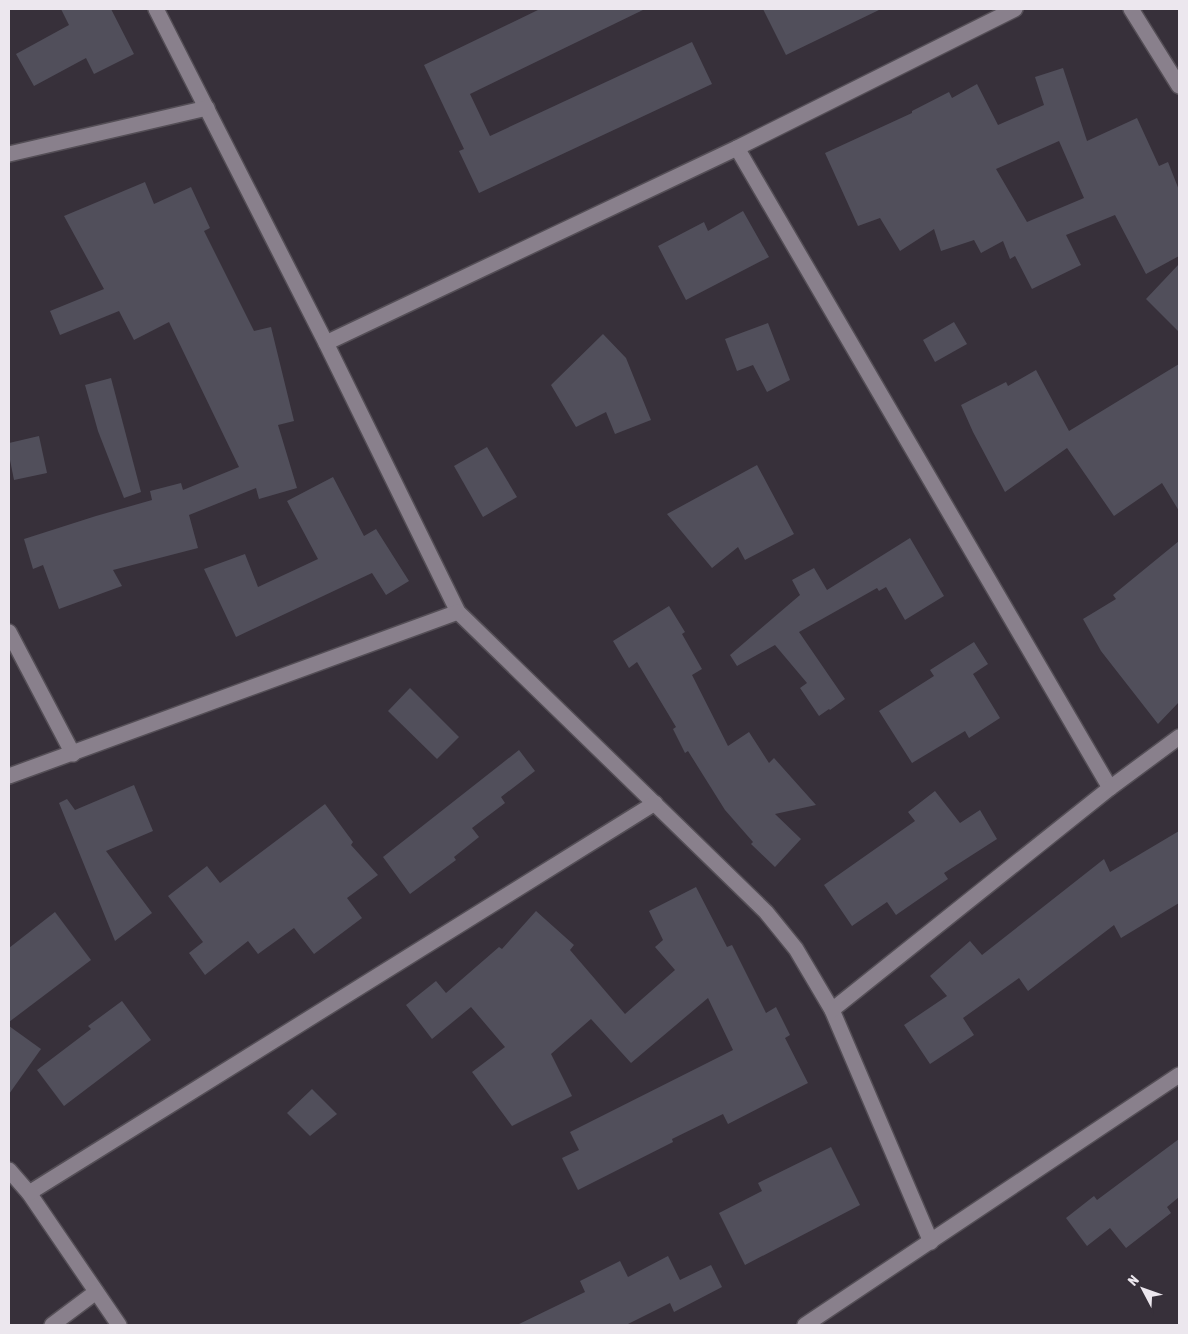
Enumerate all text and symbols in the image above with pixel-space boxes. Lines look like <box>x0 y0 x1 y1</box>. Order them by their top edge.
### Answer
north arrow <box>1118 1264 1168 1314</box>
text: N <box>1124 1272 1142 1289</box>

